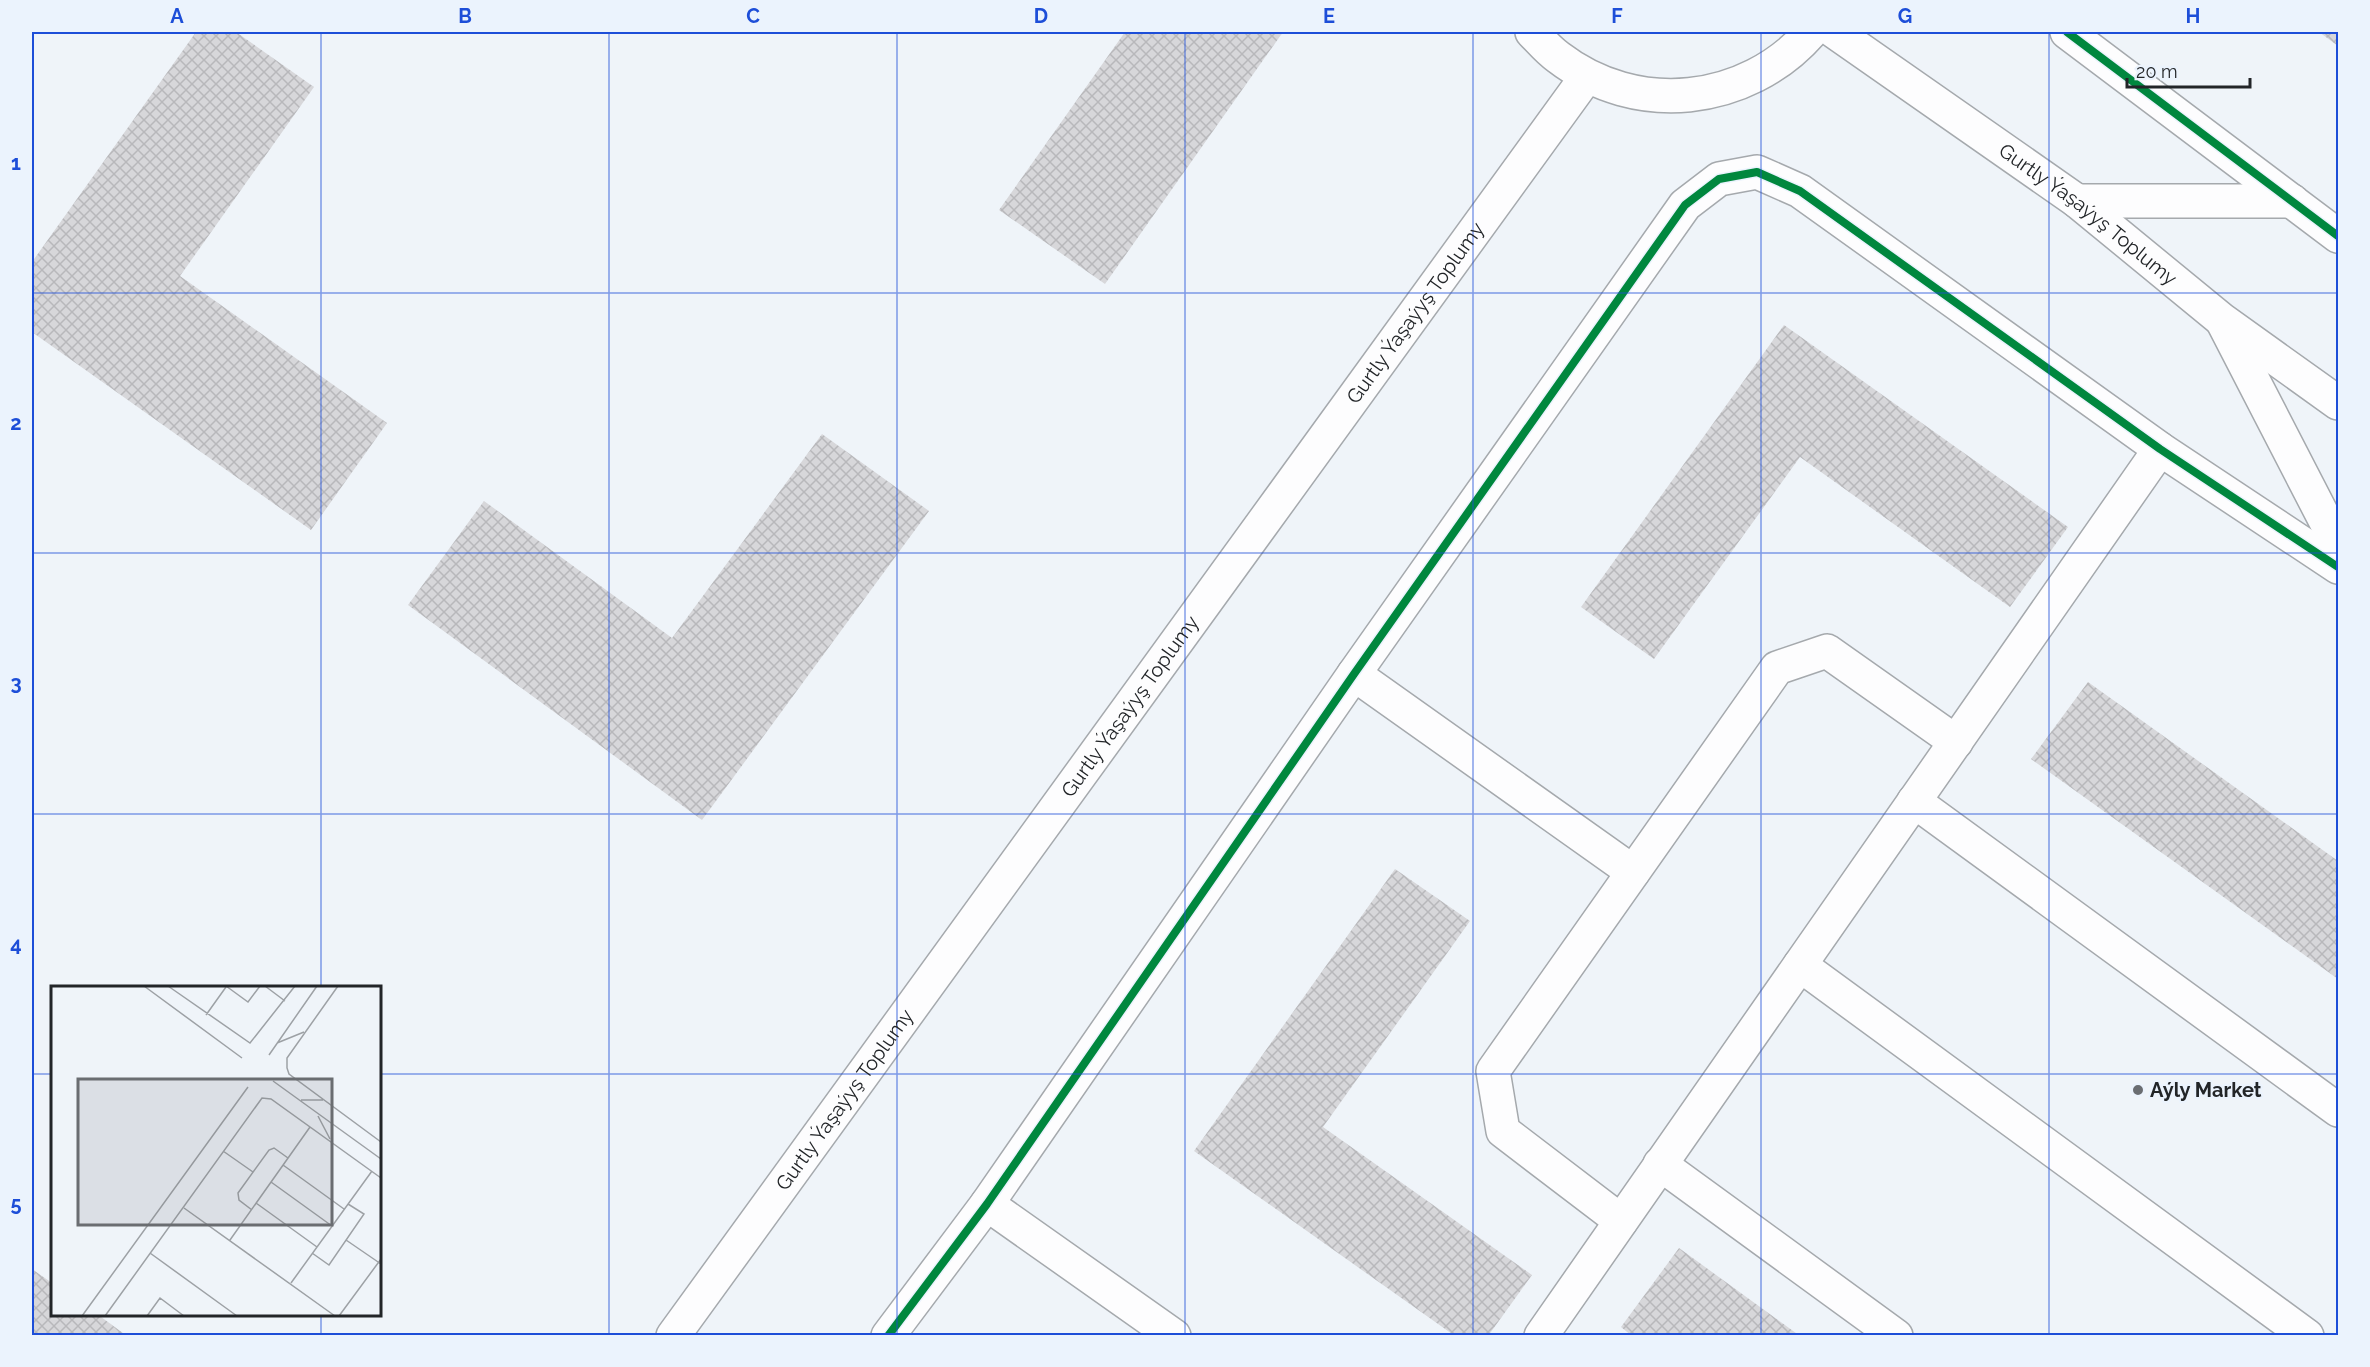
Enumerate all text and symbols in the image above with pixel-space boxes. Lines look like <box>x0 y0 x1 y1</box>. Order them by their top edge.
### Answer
text: A <box>170 4 184 28</box>
text: B <box>458 4 472 28</box>
text: C <box>746 4 760 28</box>
text: D <box>1034 4 1048 28</box>
text: E <box>1323 4 1335 28</box>
text: F <box>1611 4 1623 28</box>
text: G <box>1898 4 1912 28</box>
text: H <box>2186 4 2200 28</box>
scale bar <box>2127 51 2250 89</box>
text: 20 m <box>2136 61 2178 82</box>
street label: Gurtly Ýaşaýyş Toplumy <box>1994 138 2182 290</box>
text: 1 <box>11 151 21 175</box>
street label: Gurtly Ýaşaýyş Toplumy <box>1341 217 1489 408</box>
text: 2 <box>10 411 22 435</box>
street label: Gurtly Ýaşaýyş Toplumy <box>1056 611 1204 802</box>
text: 3 <box>10 671 22 695</box>
text: 4 <box>10 932 22 956</box>
inset map <box>51 986 381 1316</box>
street label: Gurtly Ýaşaýyş Toplumy <box>771 1004 918 1195</box>
place label: Aýly Market <box>2150 1078 2262 1102</box>
marker: Aýly Market <box>2131 1083 2145 1097</box>
text: 5 <box>10 1192 22 1216</box>

